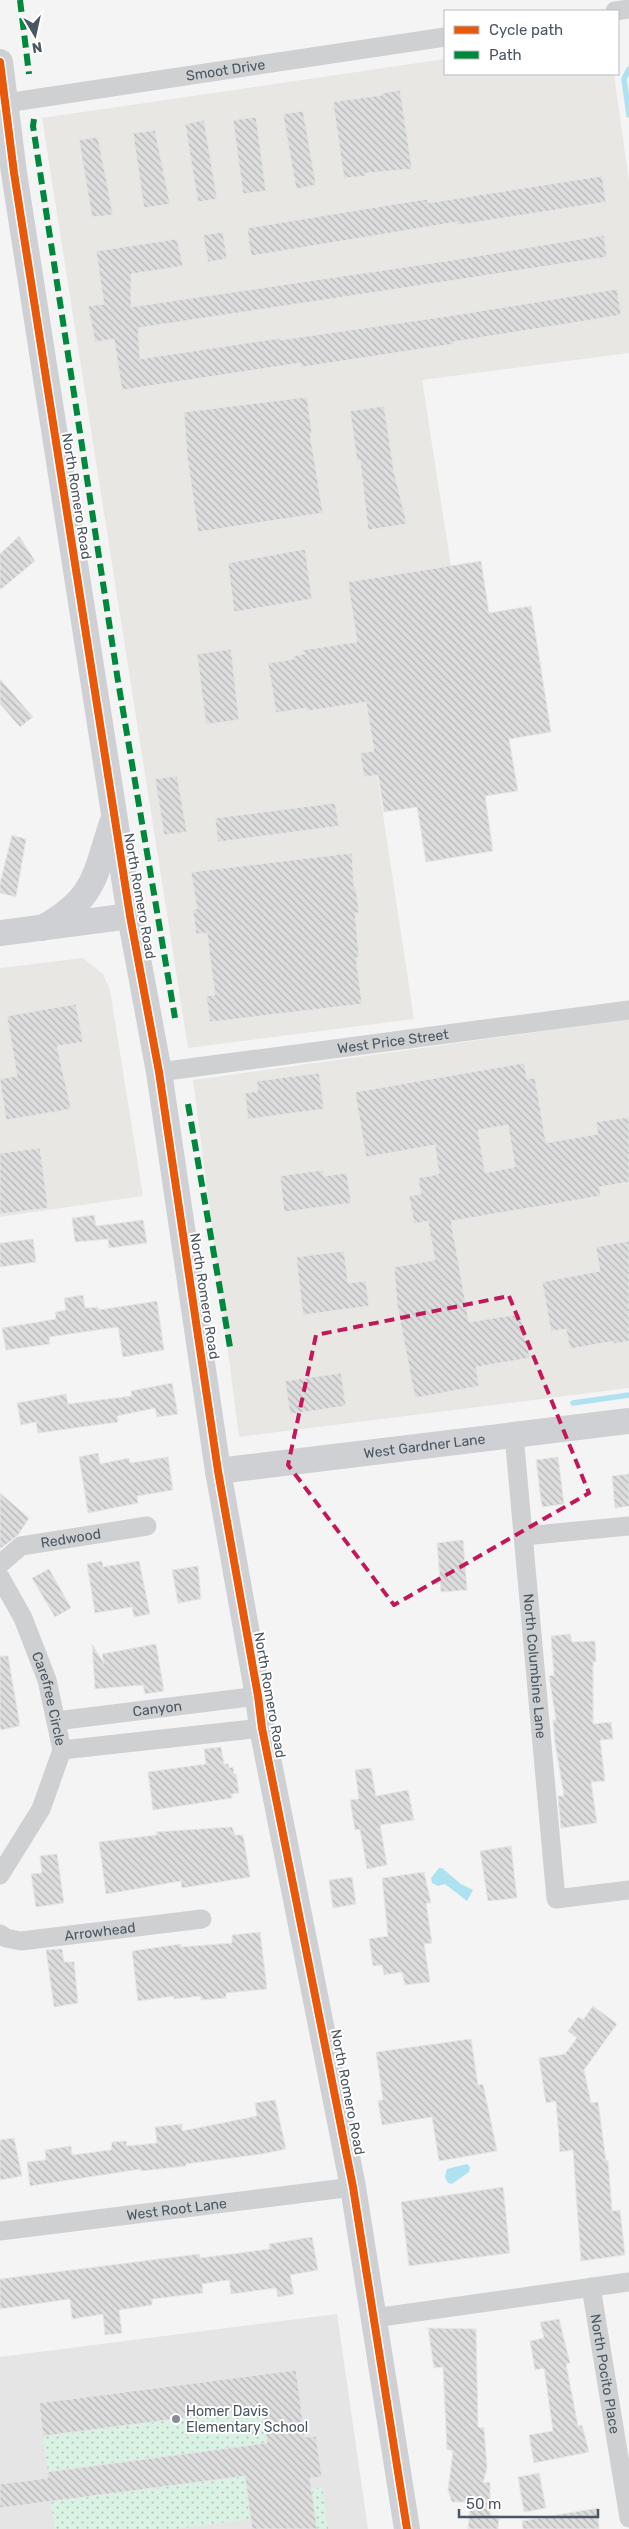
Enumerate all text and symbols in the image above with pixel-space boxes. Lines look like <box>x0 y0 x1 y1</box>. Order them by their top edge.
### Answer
north arrow <box>10 10 60 60</box>
legend <box>444 10 619 75</box>
text: Cycle path <box>489 21 563 39</box>
text: N <box>31 38 43 57</box>
text: Path <box>489 46 522 64</box>
street label: Smoot Drive <box>185 56 266 85</box>
street label: North Romero Road <box>58 432 95 560</box>
street label: North Romero Road <box>120 832 159 960</box>
street label: West Price Street <box>336 1026 450 1057</box>
street label: North Romero Road <box>186 1232 223 1360</box>
street label: West Gardner Lane <box>363 1431 486 1462</box>
street label: Redwood <box>39 1525 102 1552</box>
street label: North Columbine Lane <box>519 1593 549 1740</box>
street label: North Romero Road <box>250 1631 289 1759</box>
street label: Carefree Circle <box>28 1649 69 1747</box>
street label: Canyon <box>132 1698 183 1720</box>
street label: Arrowhead <box>63 1919 136 1945</box>
street label: North Romero Road <box>327 2028 368 2156</box>
street label: West Root Lane <box>126 2195 228 2224</box>
street label: North Pocito Place <box>587 2313 623 2435</box>
place label: Homer Davis Elementary School <box>186 2403 308 2436</box>
marker: Homer Davis Elementary School <box>170 2413 182 2425</box>
scale bar <box>459 2486 598 2518</box>
text: 50 m <box>466 2495 501 2513</box>

